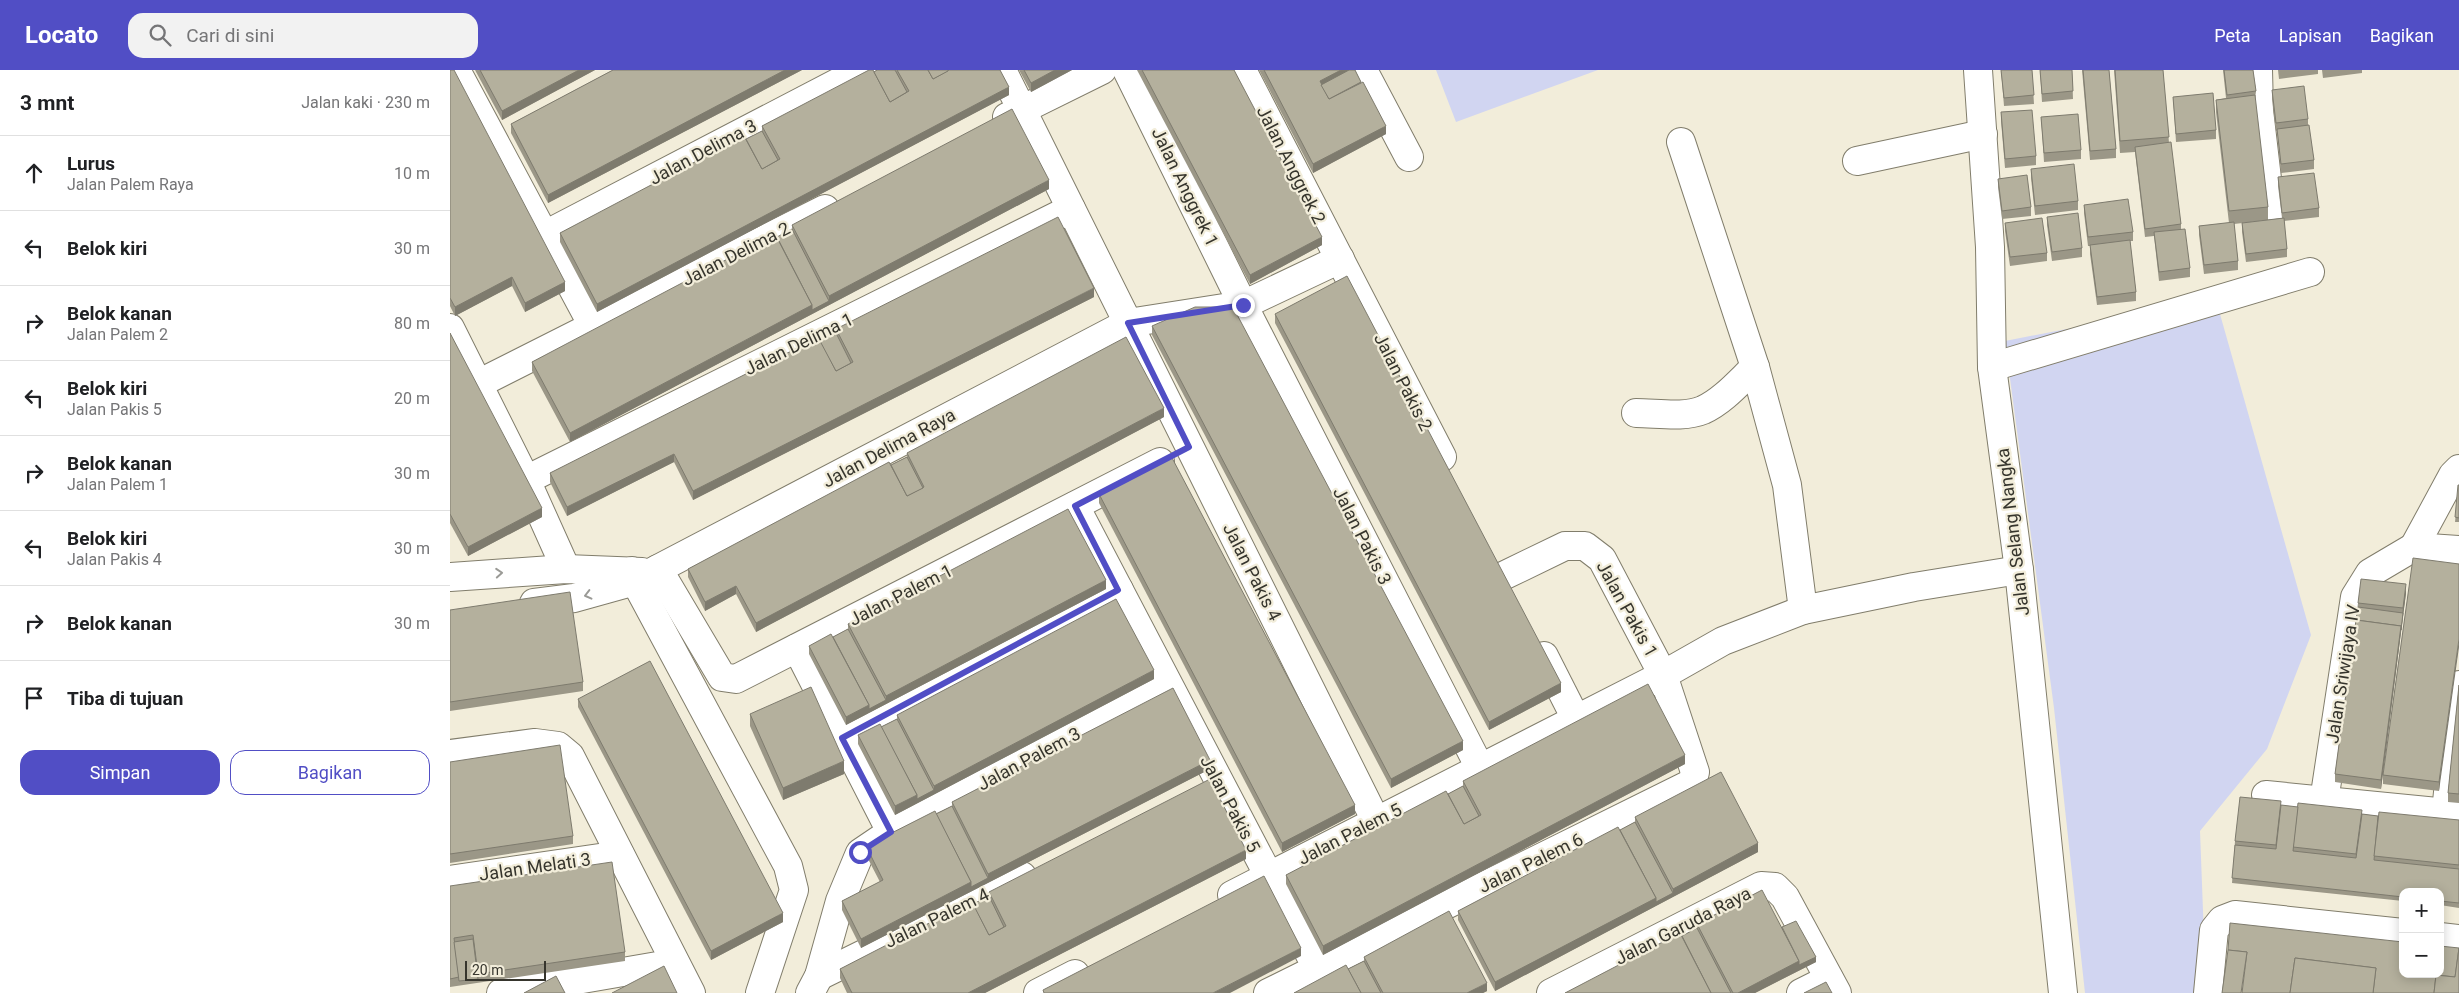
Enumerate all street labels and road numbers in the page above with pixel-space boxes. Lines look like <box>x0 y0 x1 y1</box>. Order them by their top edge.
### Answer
street label: Jalan Anggrek 2 <box>1253 102 1330 227</box>
street label: Jalan Delima 3 <box>645 114 760 189</box>
street label: Jalan Anggrek 1 <box>1148 124 1223 250</box>
street label: Jalan Delima 2 <box>678 217 793 290</box>
street label: Jalan Delima 1 <box>741 308 857 379</box>
street label: Jalan Pakis 2 <box>1370 329 1437 434</box>
street label: Jalan Delima Raya <box>819 404 959 491</box>
street label: Jalan Selang Nangka <box>1992 447 2033 617</box>
street label: Jalan Pakis 3 <box>1329 483 1396 588</box>
street label: Jalan Pakis 4 <box>1219 519 1286 624</box>
street label: Jalan Pakis 1 <box>1592 557 1662 661</box>
street label: Jalan Palem 1 <box>845 559 956 630</box>
street label: Jalan Sriwijaya IV <box>2321 602 2364 745</box>
street label: Jalan Palem 3 <box>974 723 1084 795</box>
street label: Jalan Pakis 5 <box>1196 752 1265 856</box>
street label: Jalan Palem 5 <box>1294 798 1405 869</box>
street label: Jalan Palem 6 <box>1475 828 1586 897</box>
street label: Jalan Melati 3 <box>478 848 592 885</box>
street label: Jalan Garuda Raya <box>1611 882 1754 969</box>
street label: Jalan Palem 4 <box>881 883 992 952</box>

